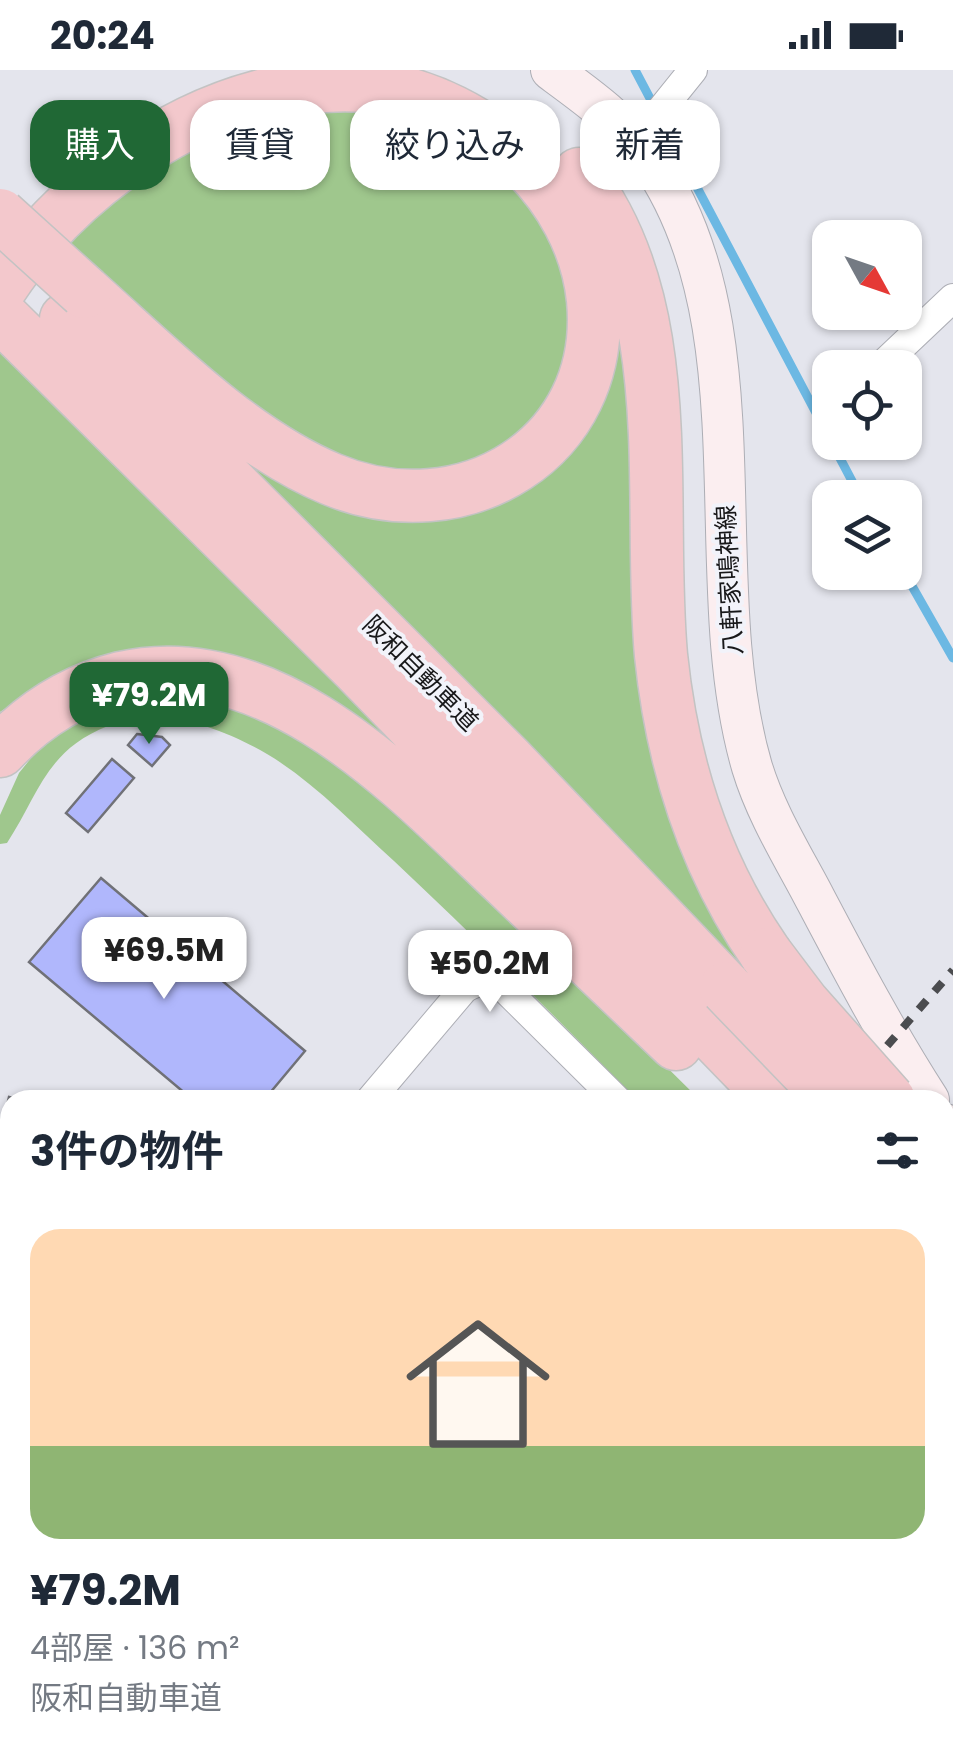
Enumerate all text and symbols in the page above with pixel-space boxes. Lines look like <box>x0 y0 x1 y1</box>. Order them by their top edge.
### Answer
text: 20:24 <box>50 9 155 62</box>
chip: 購入 <box>30 100 170 190</box>
chip: 賃貸 <box>190 100 330 190</box>
chip: 絞り込み <box>350 100 560 190</box>
chip: 新着 <box>580 100 720 190</box>
north arrow <box>812 220 922 330</box>
map controls <box>812 220 922 590</box>
button: locate <box>812 350 922 460</box>
button: layers <box>812 480 922 590</box>
street label: 八軒家鳴神線 <box>708 504 751 656</box>
street label: 阪和自動車道 <box>355 608 486 739</box>
pin: ¥79.2M <box>68 662 230 747</box>
text: ¥79.2M <box>92 672 206 717</box>
pin: ¥69.5M <box>83 917 245 1002</box>
text: ¥69.5M <box>104 927 224 972</box>
pin: ¥50.2M <box>409 930 571 1015</box>
text: ¥50.2M <box>430 940 550 985</box>
text: 3件の物件 <box>30 1122 223 1181</box>
icon: filters <box>870 1123 925 1178</box>
icon: home <box>388 1294 568 1474</box>
text: ¥79.2M <box>30 1561 181 1620</box>
text: 4部屋 · 136 m² <box>30 1625 239 1670</box>
text: 阪和自動車道 <box>30 1675 222 1720</box>

